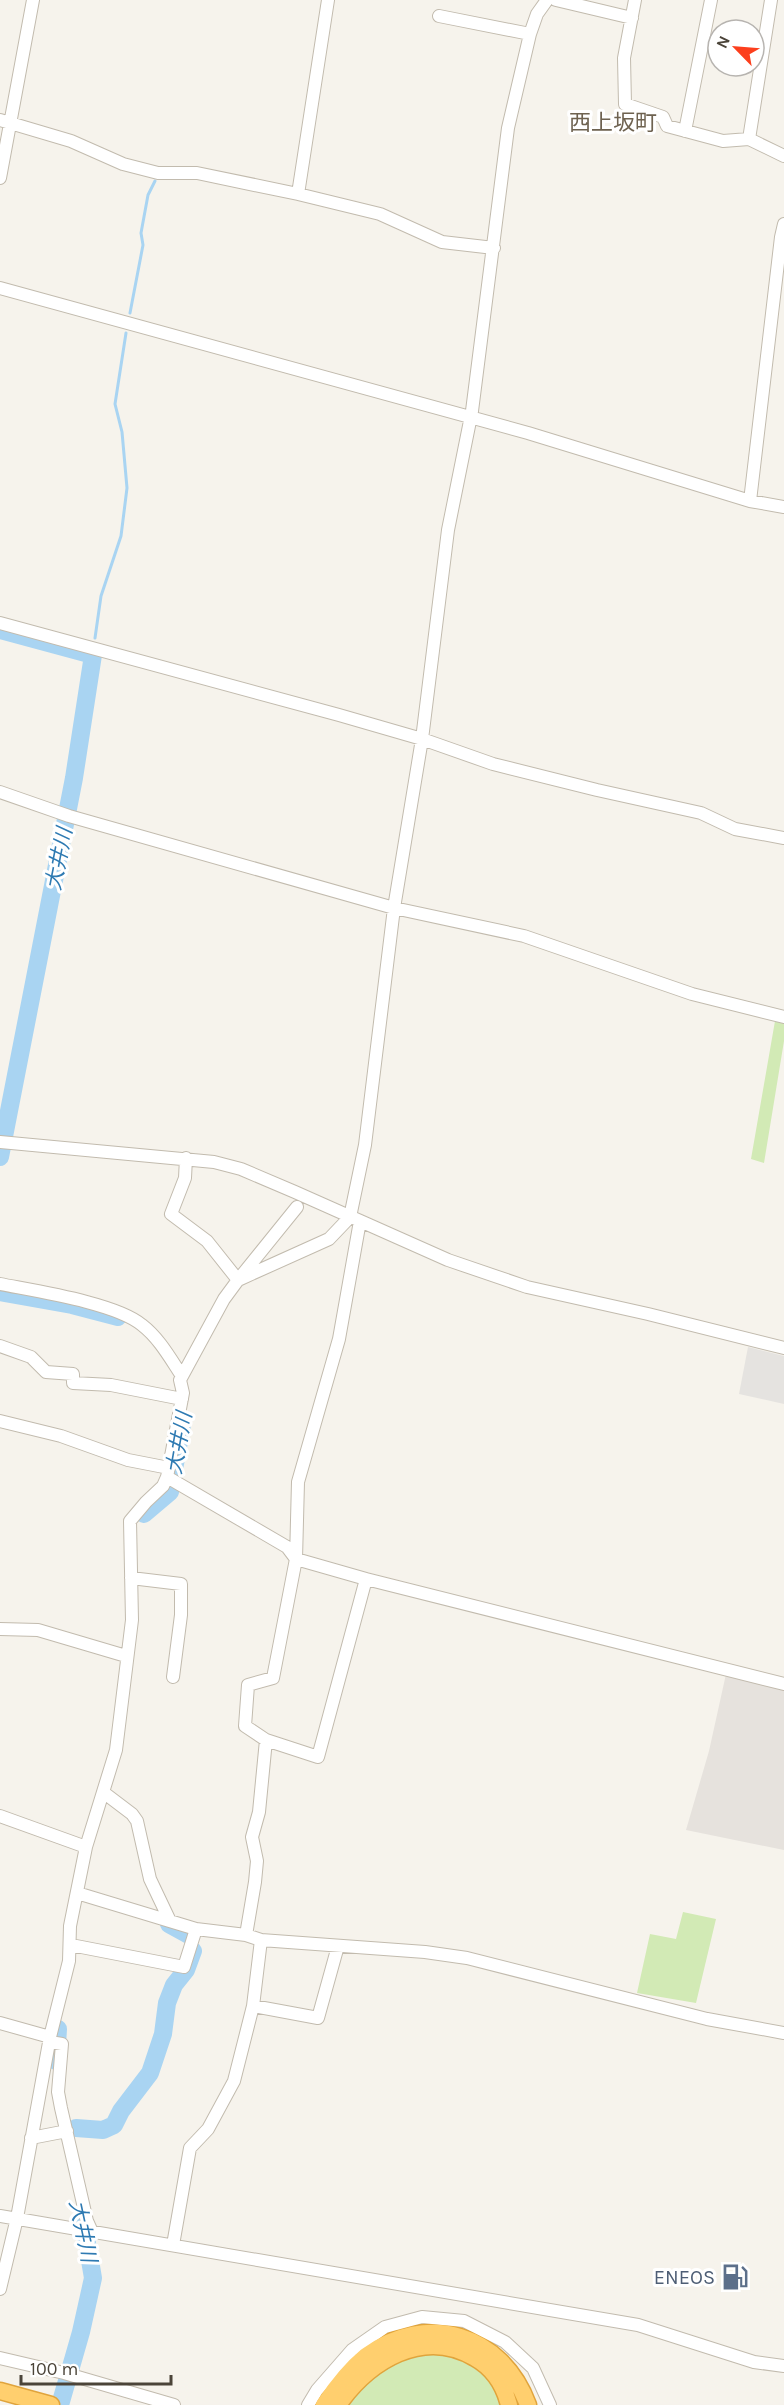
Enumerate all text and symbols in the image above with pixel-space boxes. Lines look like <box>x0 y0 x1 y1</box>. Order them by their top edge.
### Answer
north arrow <box>706 18 766 78</box>
text: N <box>712 33 734 51</box>
district label: 西上坂町 <box>569 110 657 136</box>
water label: 大井川 <box>41 824 77 892</box>
water label: 大井川 <box>162 1408 197 1476</box>
water label: 大井川 <box>65 2198 102 2266</box>
fuel station icon: ENEOS <box>720 2262 750 2292</box>
place label: ENEOS <box>654 2266 715 2289</box>
scale bar <box>21 2348 171 2386</box>
text: 100 m <box>30 2358 78 2380</box>

